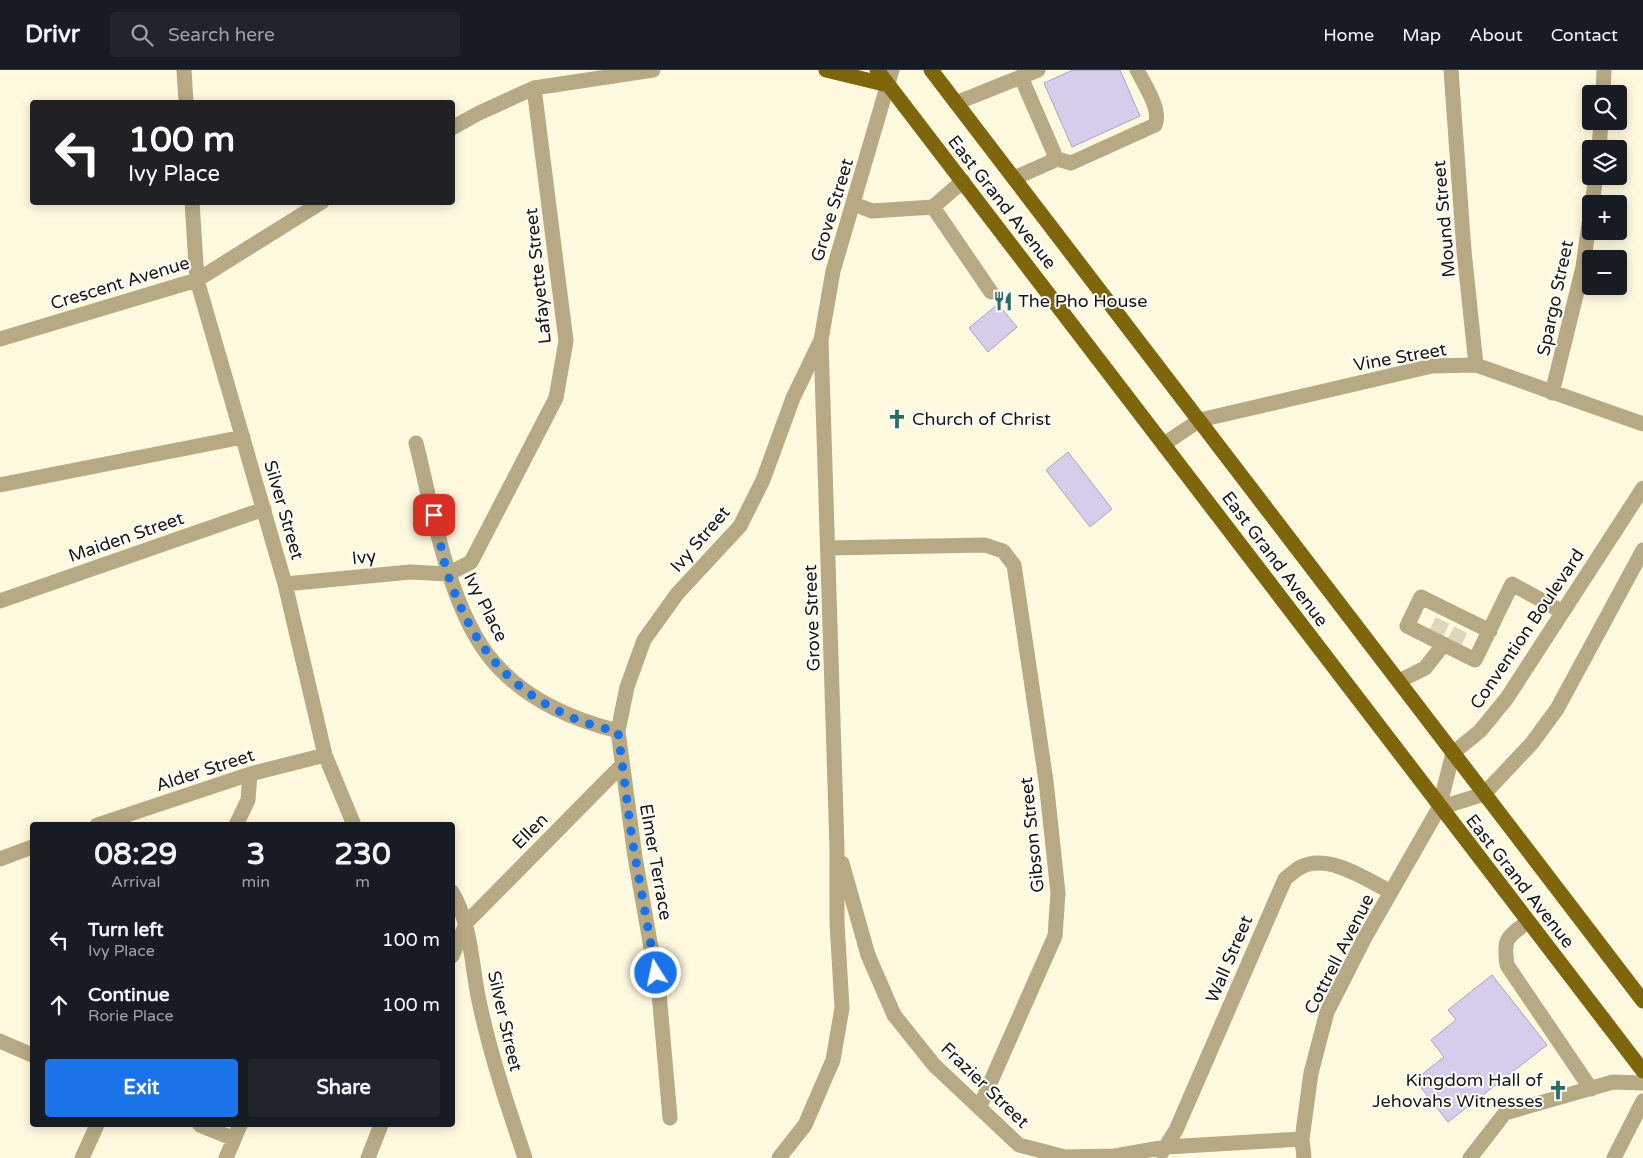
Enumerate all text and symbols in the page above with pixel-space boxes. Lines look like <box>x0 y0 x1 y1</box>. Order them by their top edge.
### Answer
search box <box>110 12 460 57</box>
text: Drivr <box>25 20 80 49</box>
icon: search <box>128 21 156 49</box>
text: Search here <box>168 24 275 46</box>
text: Home <box>1323 24 1374 46</box>
text: Map <box>1402 24 1441 46</box>
text: About <box>1469 24 1523 46</box>
text: Contact <box>1551 24 1618 46</box>
map controls <box>1582 85 1627 295</box>
button: search <box>1582 85 1627 130</box>
text: 100 m <box>128 119 235 161</box>
icon: left <box>45 120 110 185</box>
street label: East Grand Avenue <box>943 131 1061 273</box>
button: layers <box>1582 140 1627 185</box>
street label: Grove Street <box>806 156 858 264</box>
street label: Mound Street <box>1428 159 1460 278</box>
text: Ivy Place <box>128 161 220 187</box>
button: + <box>1582 195 1627 240</box>
street label: Lafayette Street <box>520 207 556 345</box>
street label: Spargo Street <box>1532 238 1578 358</box>
button: − <box>1582 250 1627 295</box>
street label: Crescent Avenue <box>48 251 192 315</box>
restaurant icon: The Pho House <box>992 290 1014 312</box>
place label: The Pho House <box>1018 290 1147 312</box>
street label: Vine Street <box>1352 338 1448 376</box>
church icon: Church of Christ <box>886 408 908 430</box>
place label: Church of Christ <box>912 408 1051 430</box>
street label: Silver Street <box>259 458 309 562</box>
street label: East Grand Avenue <box>1217 487 1333 631</box>
pin <box>413 494 455 536</box>
icon: arrive <box>420 501 448 529</box>
street label: Ivy Street <box>665 501 735 577</box>
street label: Maiden Street <box>65 507 187 567</box>
street label: Ivy <box>351 545 377 569</box>
street label: Convention Boulevard <box>1465 545 1589 713</box>
street label: Grove Street <box>799 564 825 672</box>
street label: Ivy Place <box>459 569 513 645</box>
street label: Alder Street <box>153 744 257 796</box>
street label: Gibson Street <box>1015 776 1049 894</box>
street label: Elmer Terrace <box>635 802 677 922</box>
street label: Ellen <box>508 809 552 853</box>
street label: East Grand Avenue <box>1461 810 1579 952</box>
text: 08:29 <box>94 836 177 873</box>
text: 3 <box>246 836 265 873</box>
text: 230 <box>334 836 391 873</box>
text: Arrival <box>111 872 161 892</box>
text: min <box>242 872 270 892</box>
text: m <box>355 872 370 892</box>
street label: Cottrell Avenue <box>1299 890 1379 1018</box>
street label: Wall Street <box>1201 912 1257 1006</box>
text: Turn left <box>88 919 164 941</box>
icon: left <box>45 926 73 954</box>
text: 100 m <box>382 929 440 951</box>
text: Ivy Place <box>88 941 155 961</box>
position arrow <box>629 946 681 998</box>
street label: Silver Street <box>483 969 527 1074</box>
text: Continue <box>88 984 170 1006</box>
icon: ahead <box>45 991 73 1019</box>
text: 100 m <box>382 994 440 1016</box>
text: Rorie Place <box>88 1006 174 1026</box>
street label: Frazier Street <box>936 1037 1034 1133</box>
button: Exit <box>45 1059 238 1117</box>
button: Share <box>248 1059 440 1117</box>
place label: Kingdom Hall of Jehovahs Witnesses <box>1372 1069 1543 1112</box>
church icon: Kingdom Hall of Jehovahs Witnesses <box>1547 1079 1569 1101</box>

